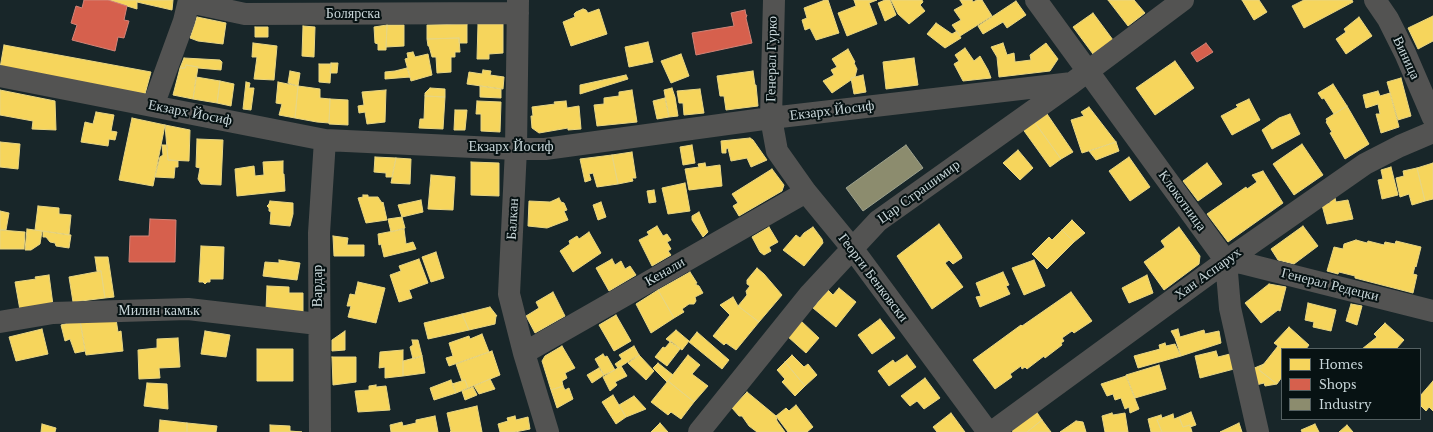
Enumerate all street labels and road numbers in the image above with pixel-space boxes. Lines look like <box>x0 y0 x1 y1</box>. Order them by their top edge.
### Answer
street label: Болярска <box>326 6 380 22</box>
street label: Генерал Гурко <box>763 16 781 102</box>
street label: Виница <box>1389 34 1423 82</box>
street label: Екзарх Йосиф <box>147 97 233 129</box>
street label: Екзарх Йосиф <box>789 97 875 125</box>
street label: Екзарх Йосиф <box>468 139 554 155</box>
street label: Цар Страшимир <box>875 157 963 227</box>
street label: Клокотница <box>1154 167 1210 235</box>
street label: Балкан <box>504 198 522 240</box>
street label: Георги Бенковски <box>834 230 912 326</box>
street label: Хан Аспарух <box>1171 244 1245 304</box>
street label: Кенали <box>642 254 688 290</box>
street label: Вардар <box>310 265 326 307</box>
street label: Генерал Редецки <box>1279 265 1381 305</box>
street label: Милин камък <box>118 303 200 319</box>

